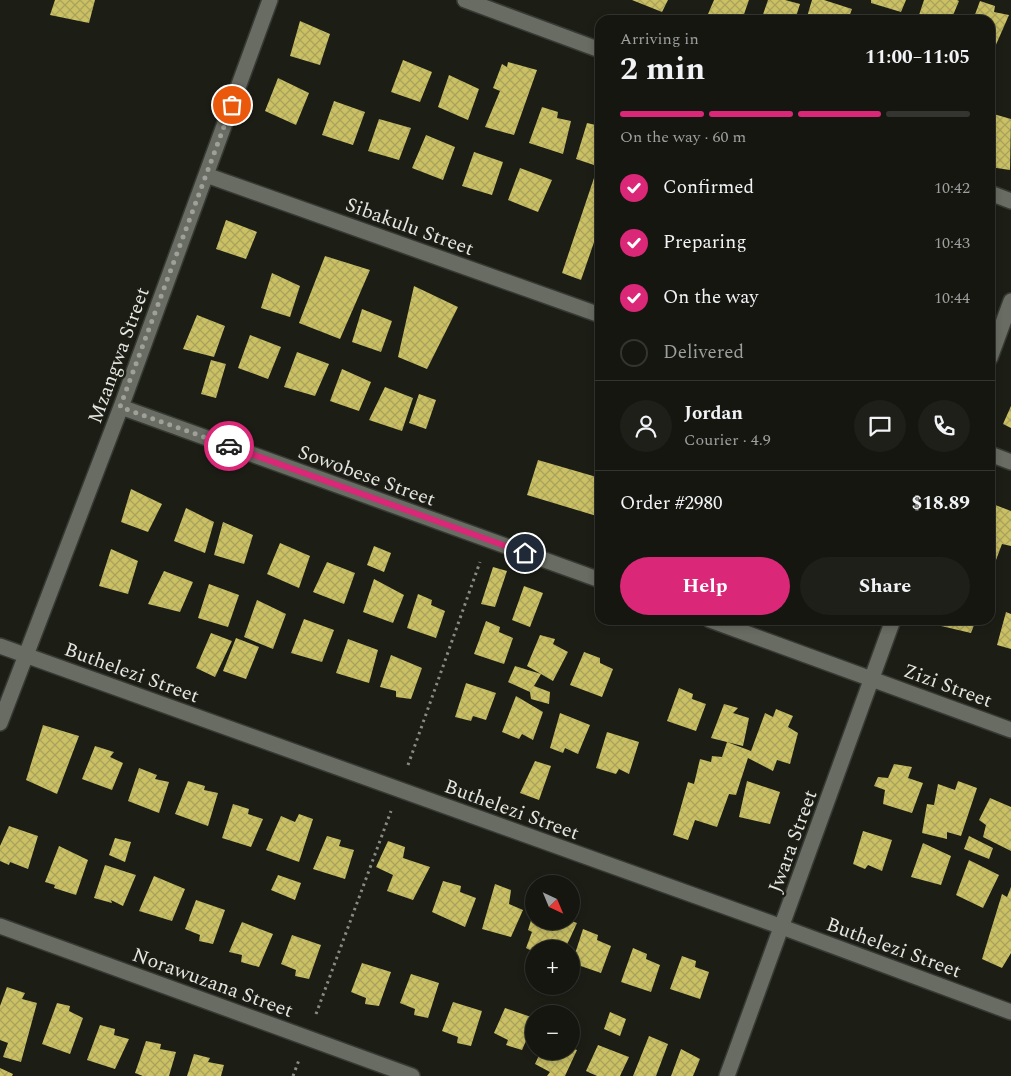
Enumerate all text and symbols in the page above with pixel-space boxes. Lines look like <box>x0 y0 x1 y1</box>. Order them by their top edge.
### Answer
text: Arriving in <box>620 27 699 51</box>
text: 11:00–11:05 <box>865 43 970 72</box>
text: 2 min <box>620 45 705 94</box>
pin <box>211 84 253 126</box>
icon: bag <box>218 91 246 119</box>
text: On the way · 60 m <box>620 125 746 149</box>
text: Confirmed <box>663 173 754 202</box>
icon: check <box>620 174 648 202</box>
text: 10:42 <box>934 176 970 200</box>
street label: Sibakulu Street <box>341 190 478 264</box>
text: Preparing <box>663 228 747 257</box>
icon: check <box>620 229 648 257</box>
text: 10:43 <box>934 231 970 255</box>
street label: Mzangwa Street <box>80 283 158 428</box>
text: On the way <box>663 283 759 312</box>
icon: check <box>620 284 648 312</box>
text: 10:44 <box>934 286 970 310</box>
text: Delivered <box>663 338 744 367</box>
text: Jordan <box>684 399 743 428</box>
button: person <box>620 400 672 452</box>
button: chat <box>854 400 906 452</box>
button: phone <box>918 400 970 452</box>
courier <box>204 421 254 471</box>
text: Courier · 4.9 <box>684 428 771 452</box>
icon: car <box>215 432 243 460</box>
street label: Sowobese Street <box>294 437 440 515</box>
text: Order #2980 <box>620 489 723 518</box>
text: $18.89 <box>912 489 970 518</box>
pin <box>504 532 546 574</box>
icon: home <box>511 539 539 567</box>
button: Help <box>620 557 790 615</box>
button: Share <box>800 557 970 615</box>
street label: Buthelezi Street <box>60 635 203 711</box>
street label: Zizi Street <box>899 656 996 716</box>
street label: Buthelezi Street <box>440 772 583 848</box>
street label: Jwara Street <box>760 786 825 897</box>
north arrow <box>525 875 580 930</box>
map controls <box>525 875 580 1060</box>
street label: Buthelezi Street <box>822 910 965 986</box>
street label: Norawuzana Street <box>128 940 297 1026</box>
button: + <box>525 940 580 995</box>
button: − <box>525 1005 580 1060</box>

